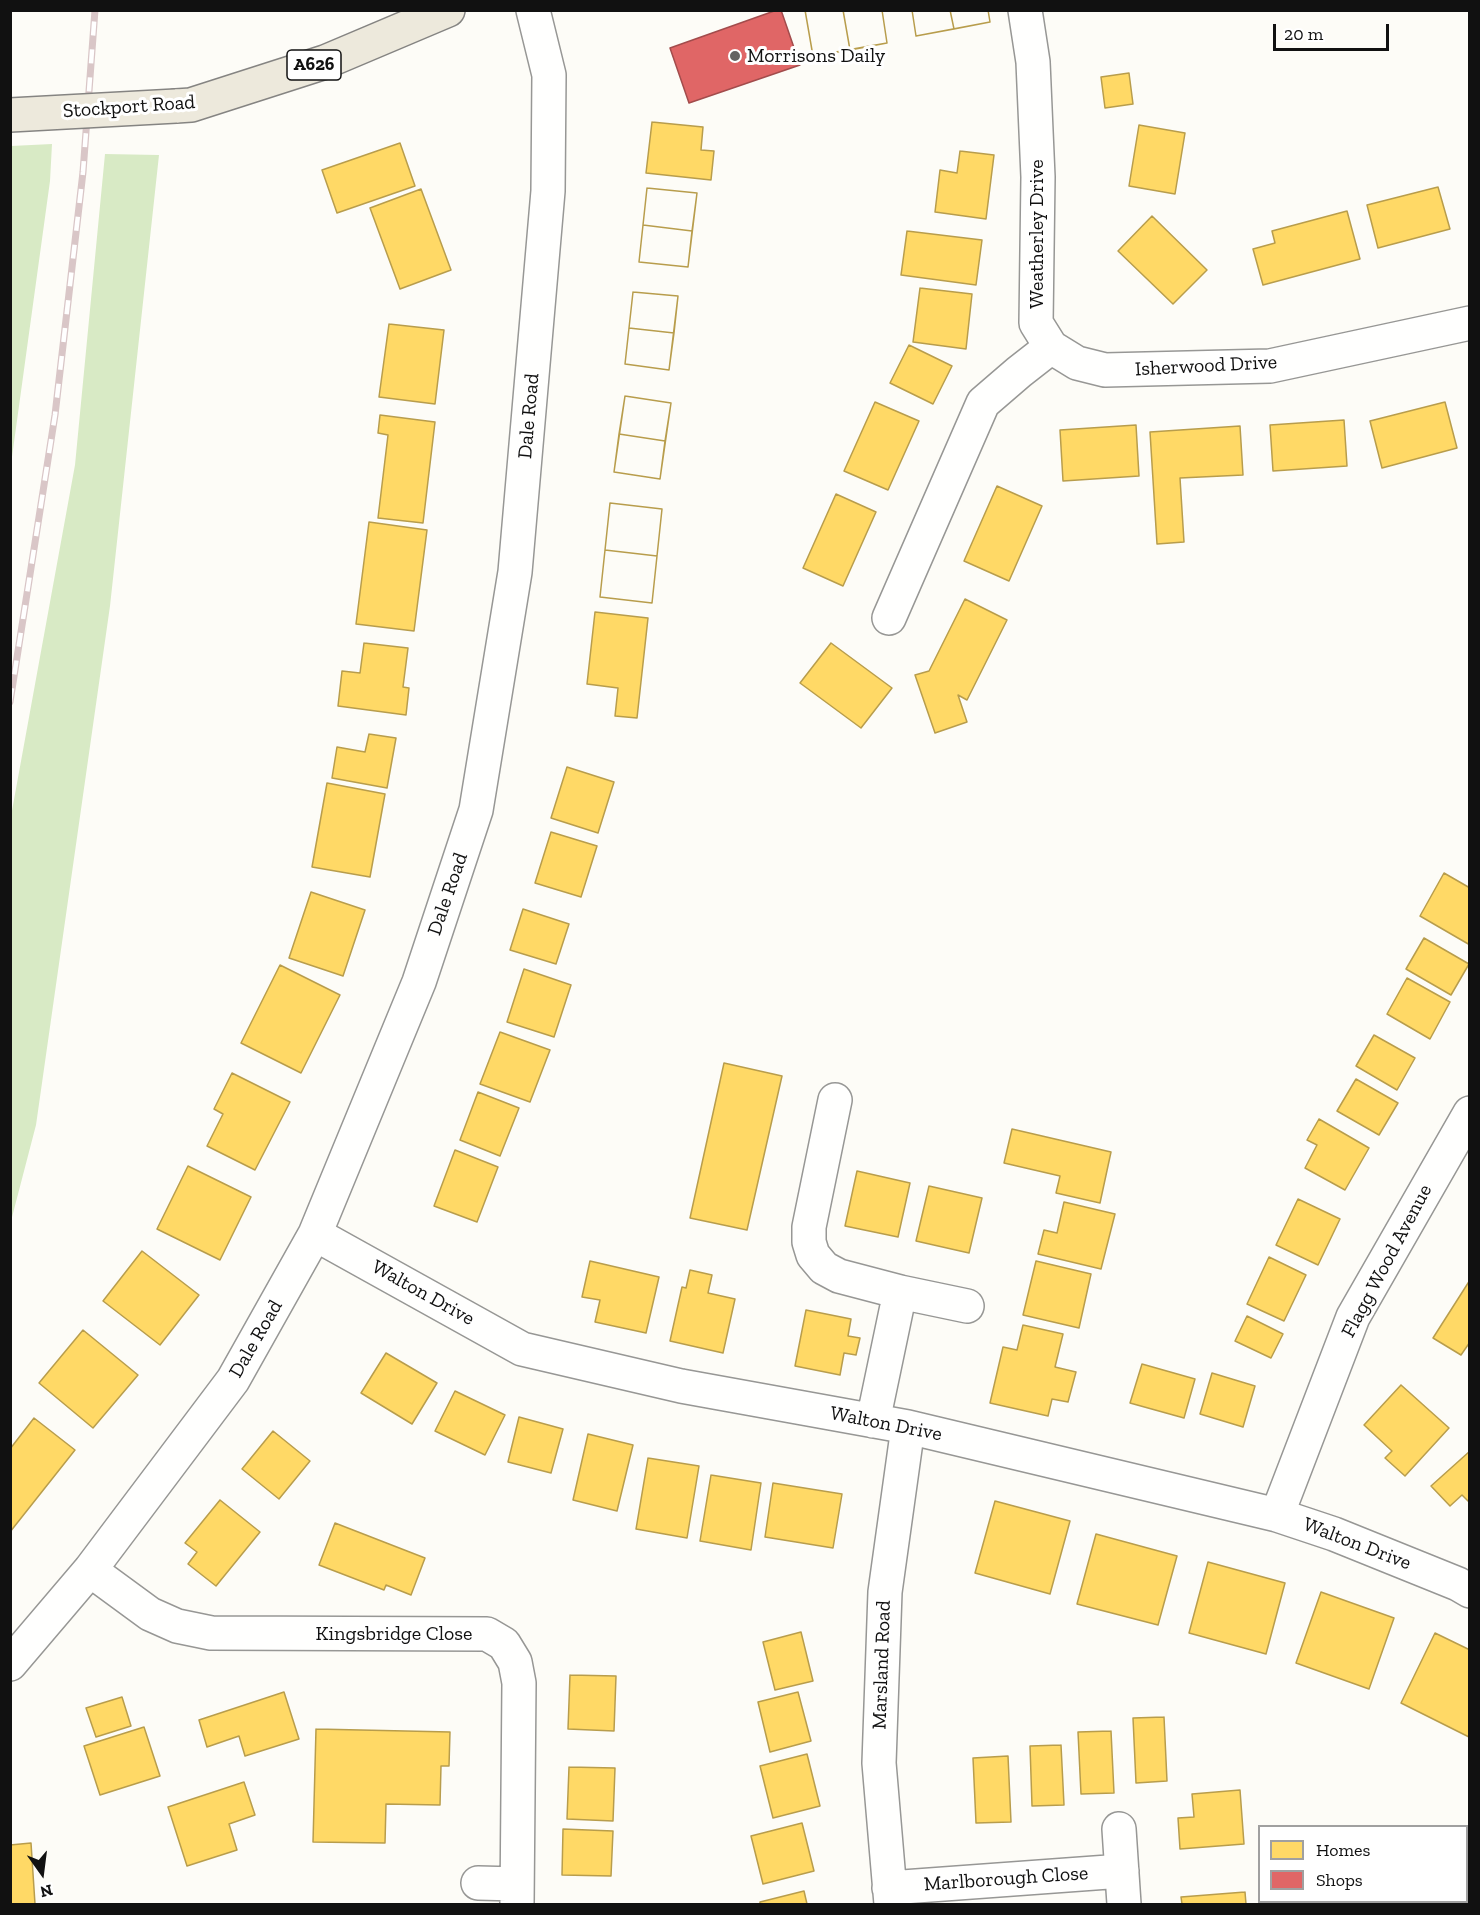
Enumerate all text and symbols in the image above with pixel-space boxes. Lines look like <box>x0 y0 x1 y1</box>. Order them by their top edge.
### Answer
scale bar <box>1276 12 1392 50</box>
text: 20 m <box>1284 23 1323 45</box>
place label: Morrisons Daily <box>747 44 885 68</box>
marker: Morrisons Daily <box>728 49 742 63</box>
road number: A626 <box>287 50 341 80</box>
street label: Stockport Road <box>62 90 196 124</box>
street label: Weatherley Drive <box>1025 159 1049 309</box>
street label: Isherwood Drive <box>1134 350 1278 382</box>
street label: Dale Road <box>513 372 545 460</box>
street label: Dale Road <box>423 849 473 939</box>
street label: Flagg Wood Avenue <box>1337 1180 1437 1342</box>
street label: Walton Drive <box>368 1255 478 1331</box>
street label: Dale Road <box>224 1296 288 1382</box>
street label: Walton Drive <box>828 1401 944 1447</box>
street label: Walton Drive <box>1300 1512 1414 1576</box>
street label: Marsland Road <box>868 1600 896 1730</box>
street label: Kingsbridge Close <box>316 1622 472 1646</box>
legend <box>1258 1825 1468 1903</box>
text: Homes <box>1316 1839 1370 1861</box>
north arrow <box>12 1843 72 1903</box>
street label: Marlborough Close <box>923 1861 1089 1897</box>
text: Shops <box>1316 1869 1363 1891</box>
text: N <box>38 1880 55 1902</box>

